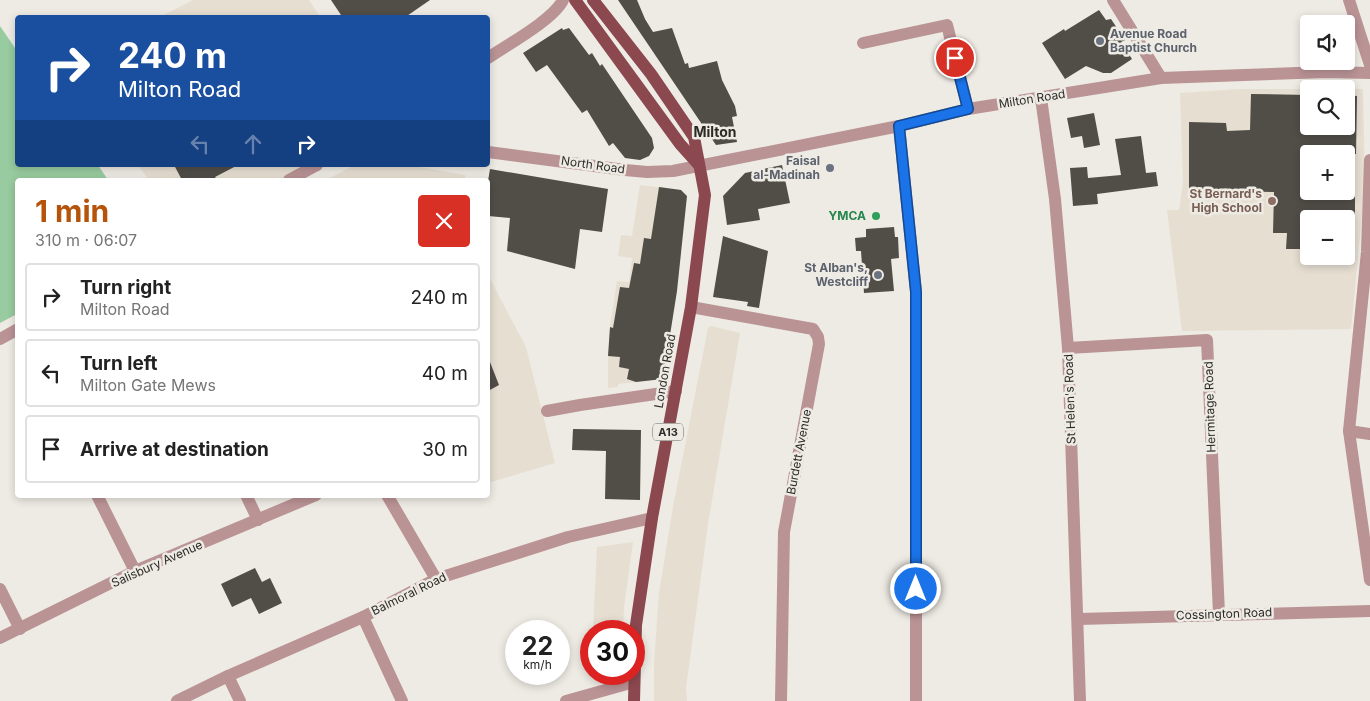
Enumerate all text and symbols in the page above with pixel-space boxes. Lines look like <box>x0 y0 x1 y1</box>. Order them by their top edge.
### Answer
map controls <box>1300 15 1355 265</box>
button: sound <box>1300 15 1355 70</box>
place label: Avenue Road Baptist Church <box>1110 26 1197 55</box>
text: 240 m <box>118 34 227 76</box>
icon: right <box>35 35 100 100</box>
marker: Avenue Road Baptist Church <box>1094 35 1106 47</box>
pin <box>934 37 976 79</box>
icon: arrive <box>941 44 969 72</box>
text: Milton Road <box>118 76 241 102</box>
button: search <box>1300 80 1355 135</box>
street label: Milton Road <box>998 86 1066 111</box>
district label: Milton <box>693 123 737 140</box>
icon: left <box>186 130 214 158</box>
icon: ahead <box>239 130 267 158</box>
icon: right <box>292 130 320 158</box>
button: + <box>1300 145 1355 200</box>
street label: North Road <box>560 153 626 176</box>
place label: Faisal al-Madinah <box>753 153 820 182</box>
marker: Faisal al-Madinah <box>824 162 836 174</box>
place label: St Bernard's High School <box>1190 186 1262 215</box>
text: 1 min <box>35 193 109 229</box>
button: close <box>418 195 470 247</box>
marker: St Bernard's High School <box>1266 195 1278 207</box>
place label: YMCA <box>829 208 866 223</box>
marker: YMCA <box>870 210 882 222</box>
button: − <box>1300 210 1355 265</box>
text: 310 m · 06:07 <box>35 230 137 250</box>
place label: St Alban's, Westcliff <box>804 260 868 289</box>
marker: St Alban's, Westcliff <box>872 269 884 281</box>
text: Turn right <box>80 276 171 299</box>
icon: right <box>37 283 65 311</box>
text: 240 m <box>410 286 468 309</box>
text: Milton Road <box>80 299 170 319</box>
street label: London Road <box>651 333 678 409</box>
text: Turn left <box>80 352 158 375</box>
street label: St Helen's Road <box>1060 354 1079 444</box>
icon: left <box>37 359 65 387</box>
street label: Hermitage Road <box>1200 361 1219 453</box>
text: 40 m <box>422 362 468 385</box>
text: Milton Gate Mews <box>80 375 216 395</box>
street label: Burdett Avenue <box>783 408 814 496</box>
road number: A13 <box>653 424 683 441</box>
icon: arrive <box>37 435 65 463</box>
text: Arrive at destination <box>80 438 269 461</box>
text: 30 m <box>422 438 468 461</box>
street label: Salisbury Avenue <box>109 537 205 590</box>
position arrow <box>889 562 941 614</box>
street label: Balmoral Road <box>369 569 449 618</box>
street label: Cossington Road <box>1176 604 1272 623</box>
speed limit sign: 30 <box>580 620 645 685</box>
text: 22 <box>522 631 553 661</box>
text: km/h <box>523 657 552 672</box>

